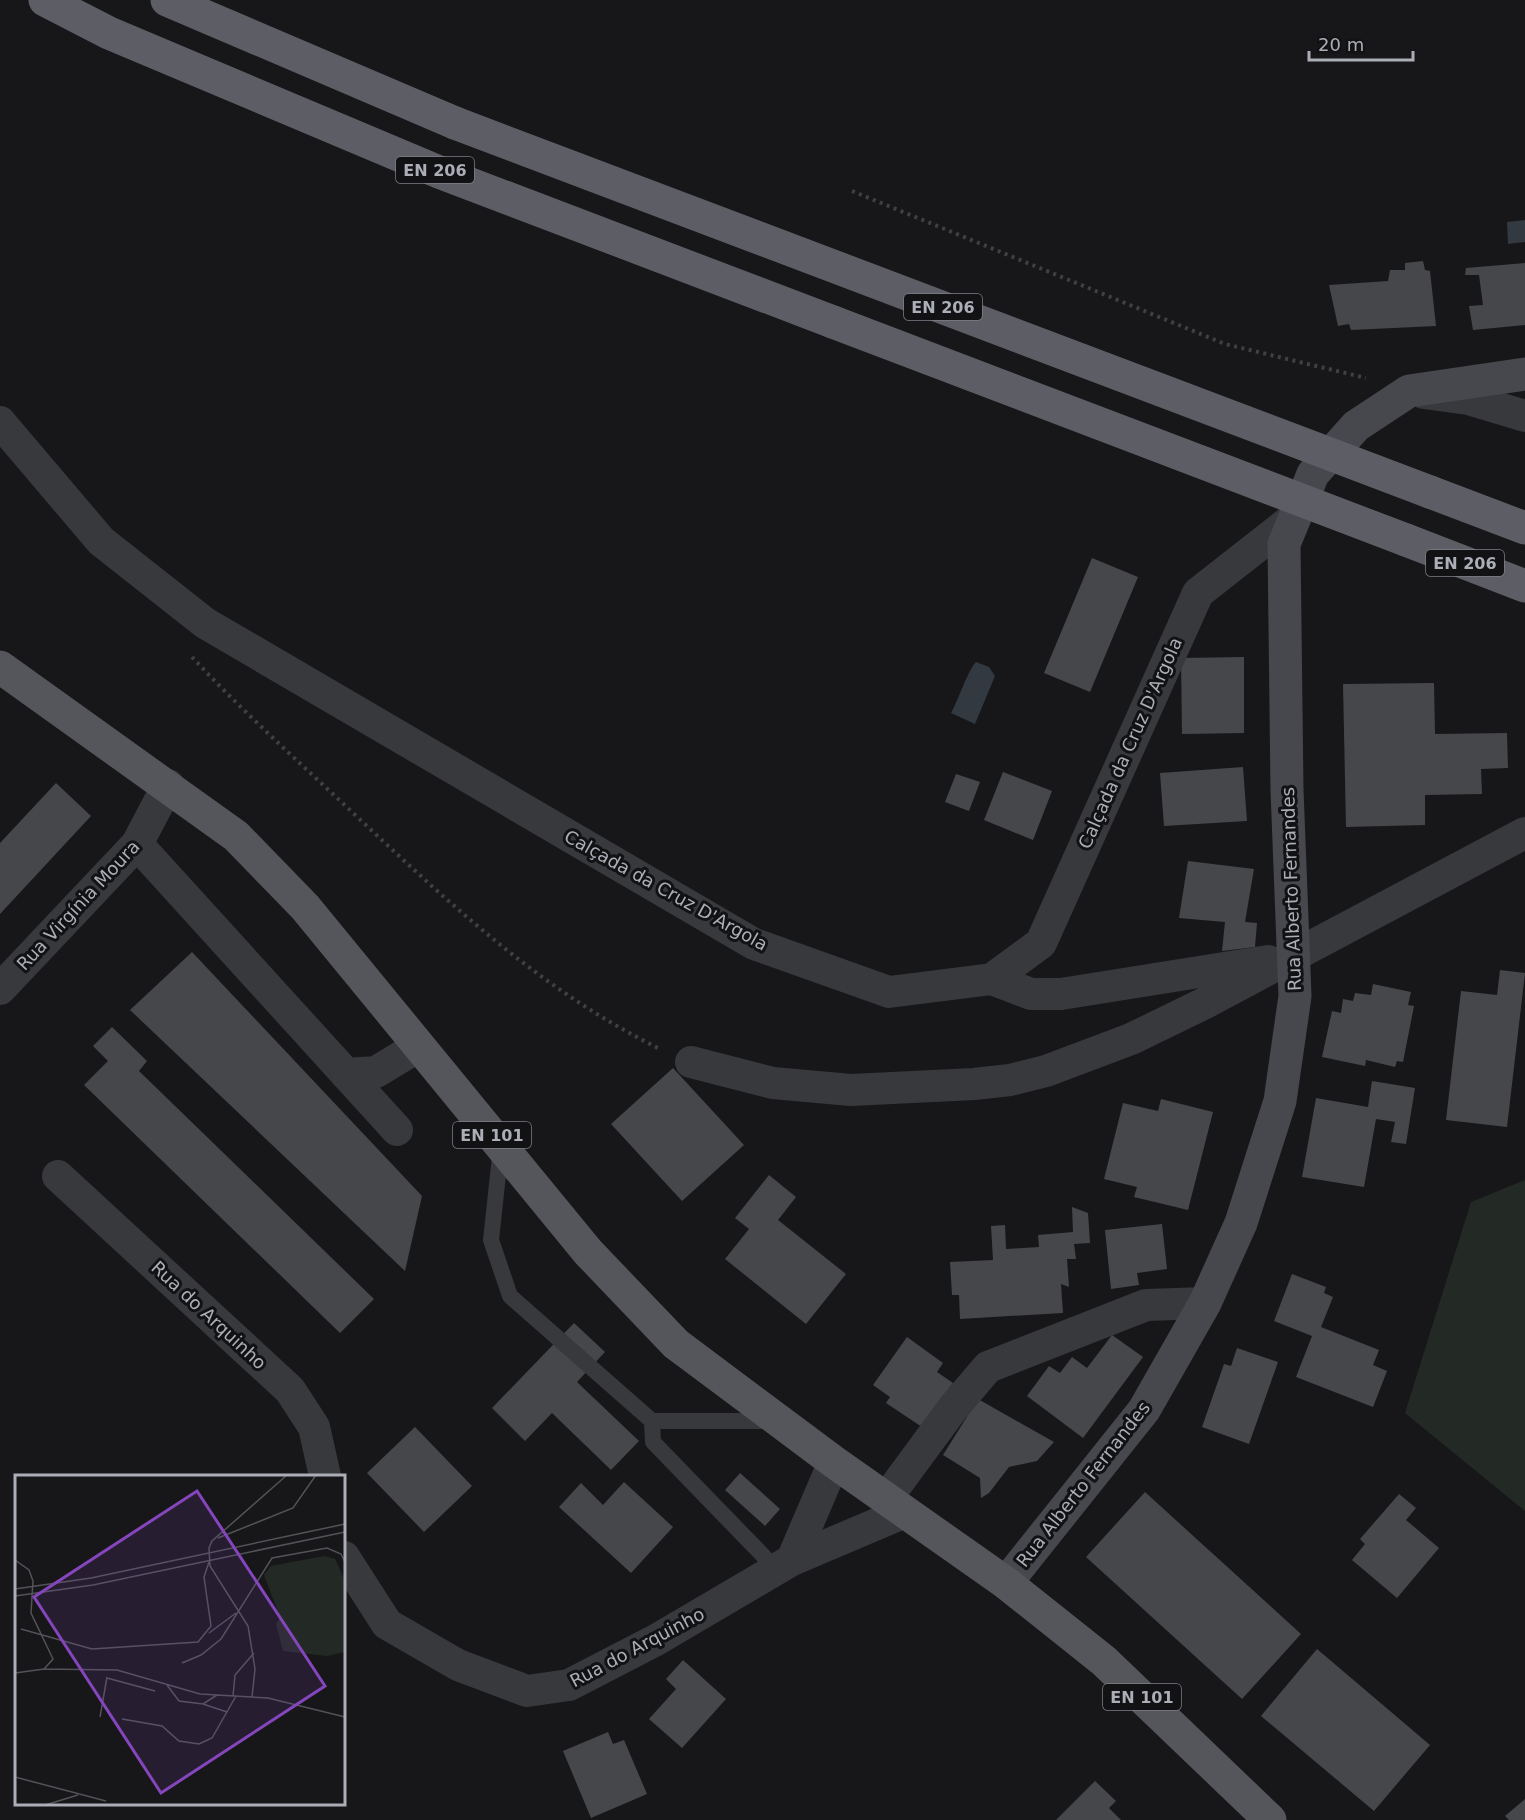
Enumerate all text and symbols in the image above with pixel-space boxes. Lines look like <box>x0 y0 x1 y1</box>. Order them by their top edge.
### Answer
scale bar <box>1309 24 1412 62</box>
text: 20 m <box>1318 34 1364 55</box>
road number: EN 206 <box>396 157 474 183</box>
road number: EN 206 <box>904 294 982 320</box>
road number: EN 206 <box>1426 550 1504 576</box>
street label: Calçada da Cruz D'Argola <box>1074 634 1186 852</box>
street label: Rua Alberto Fernandes <box>1277 787 1305 991</box>
street label: Calçada da Cruz D'Argola <box>561 825 771 955</box>
street label: Rua Virgínia Moura <box>12 836 144 974</box>
road number: EN 101 <box>453 1122 531 1148</box>
street label: Rua do Arquinho <box>147 1256 271 1374</box>
street label: Rua Alberto Fernandes <box>1012 1397 1154 1571</box>
inset map <box>15 1475 345 1805</box>
street label: Rua do Arquinho <box>566 1603 708 1691</box>
road number: EN 101 <box>1103 1684 1181 1710</box>

